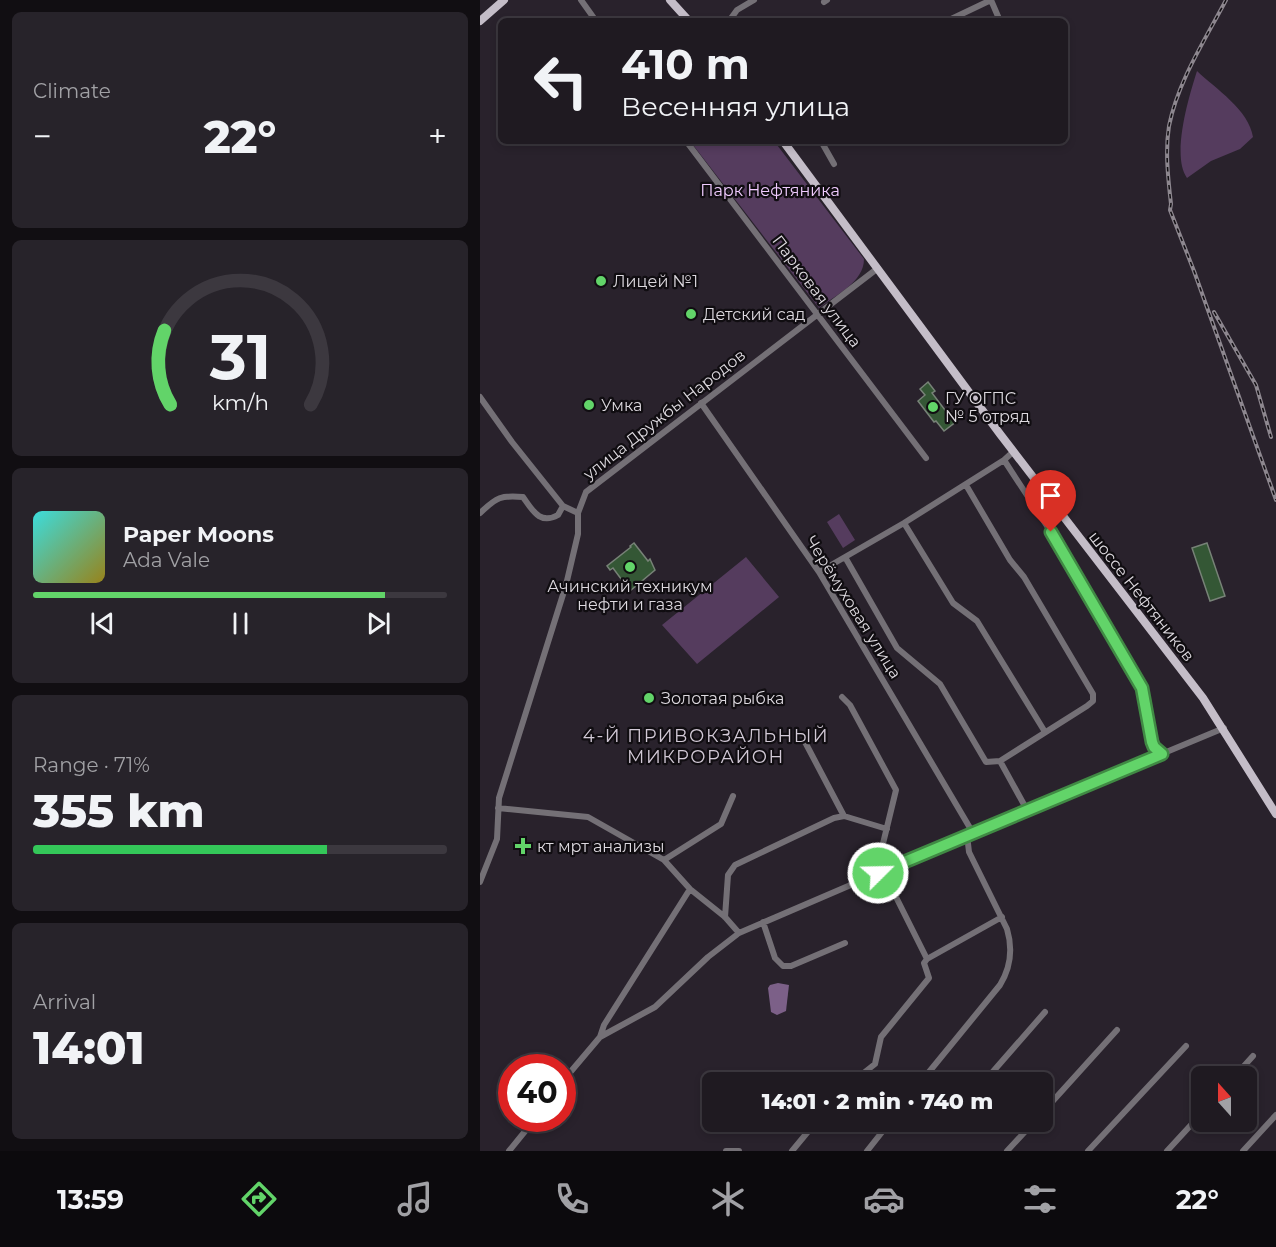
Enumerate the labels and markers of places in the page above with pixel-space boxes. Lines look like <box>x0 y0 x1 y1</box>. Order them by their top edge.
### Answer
place label: Лицей №1 <box>613 272 698 291</box>
marker: Лицей №1 <box>594 274 608 288</box>
place label: Детский сад <box>703 305 805 324</box>
marker: Детский сад <box>684 307 698 321</box>
place label: ГУ ОГПС № 5 отряд <box>945 389 1030 426</box>
place label: Умка <box>601 396 642 415</box>
marker: Умка <box>582 398 596 412</box>
marker: ГУ ОГПС № 5 отряд <box>926 400 940 414</box>
pin <box>1025 470 1076 532</box>
marker: Ачинский техникум нефти и газа <box>623 560 637 574</box>
place label: Ачинский техникум нефти и газа <box>547 577 713 614</box>
place label: Золотая рыбка <box>661 689 784 708</box>
marker: Золотая рыбка <box>642 691 656 705</box>
marker: кт мрт анализы <box>514 837 532 855</box>
place label: кт мрт анализы <box>537 837 665 856</box>

